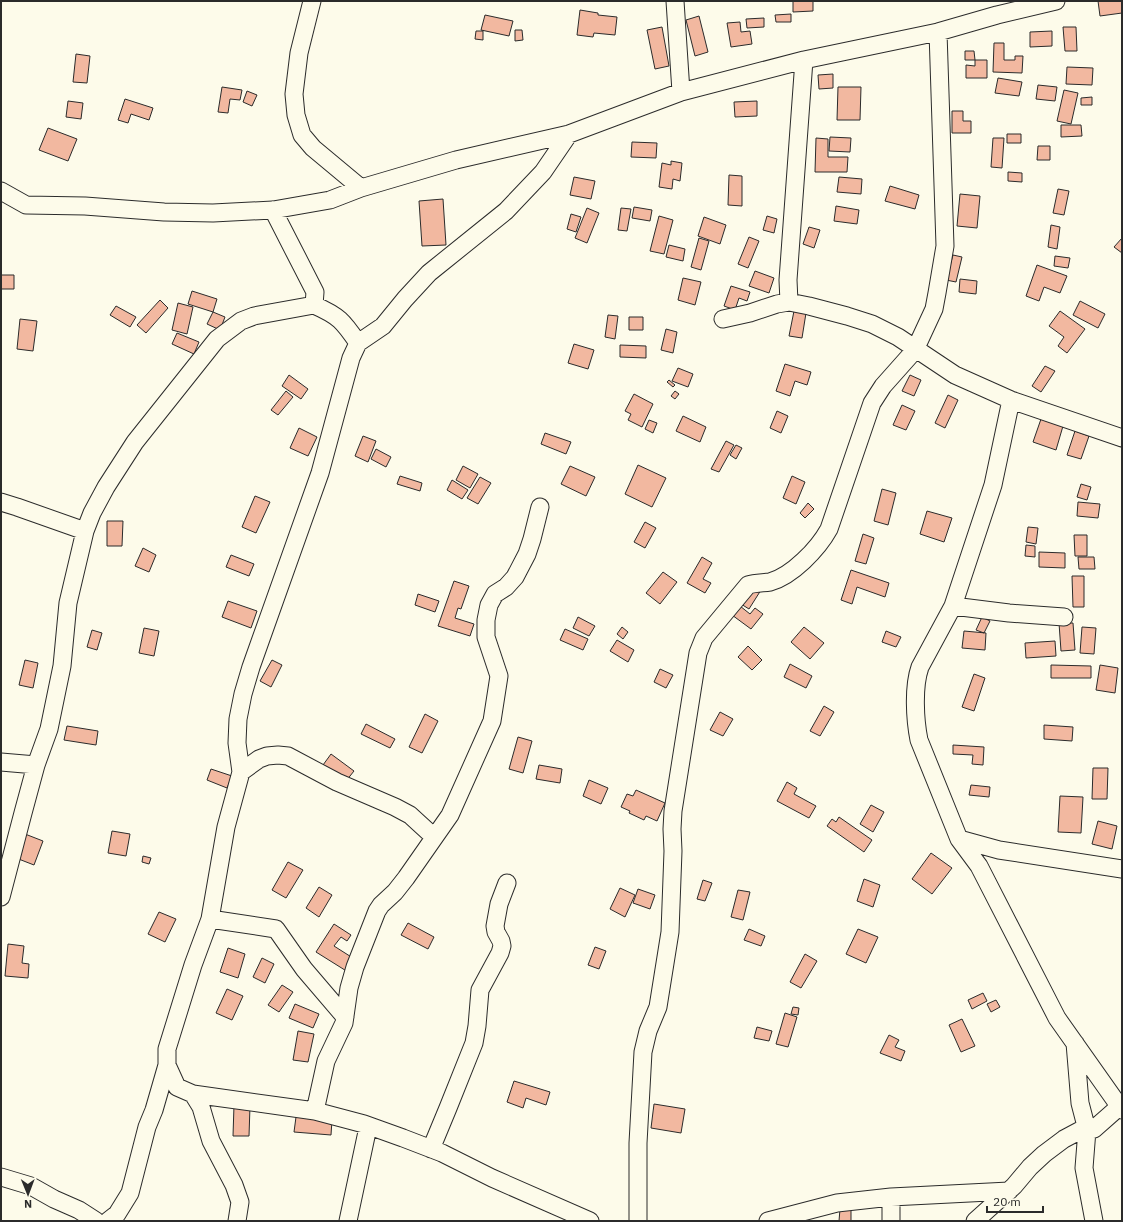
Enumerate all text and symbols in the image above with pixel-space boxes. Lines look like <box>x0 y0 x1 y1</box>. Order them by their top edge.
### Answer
north arrow <box>8 1174 48 1214</box>
scale bar <box>987 1188 1043 1214</box>
text: 20 m <box>993 1194 1021 1209</box>
text: N <box>24 1197 32 1211</box>

